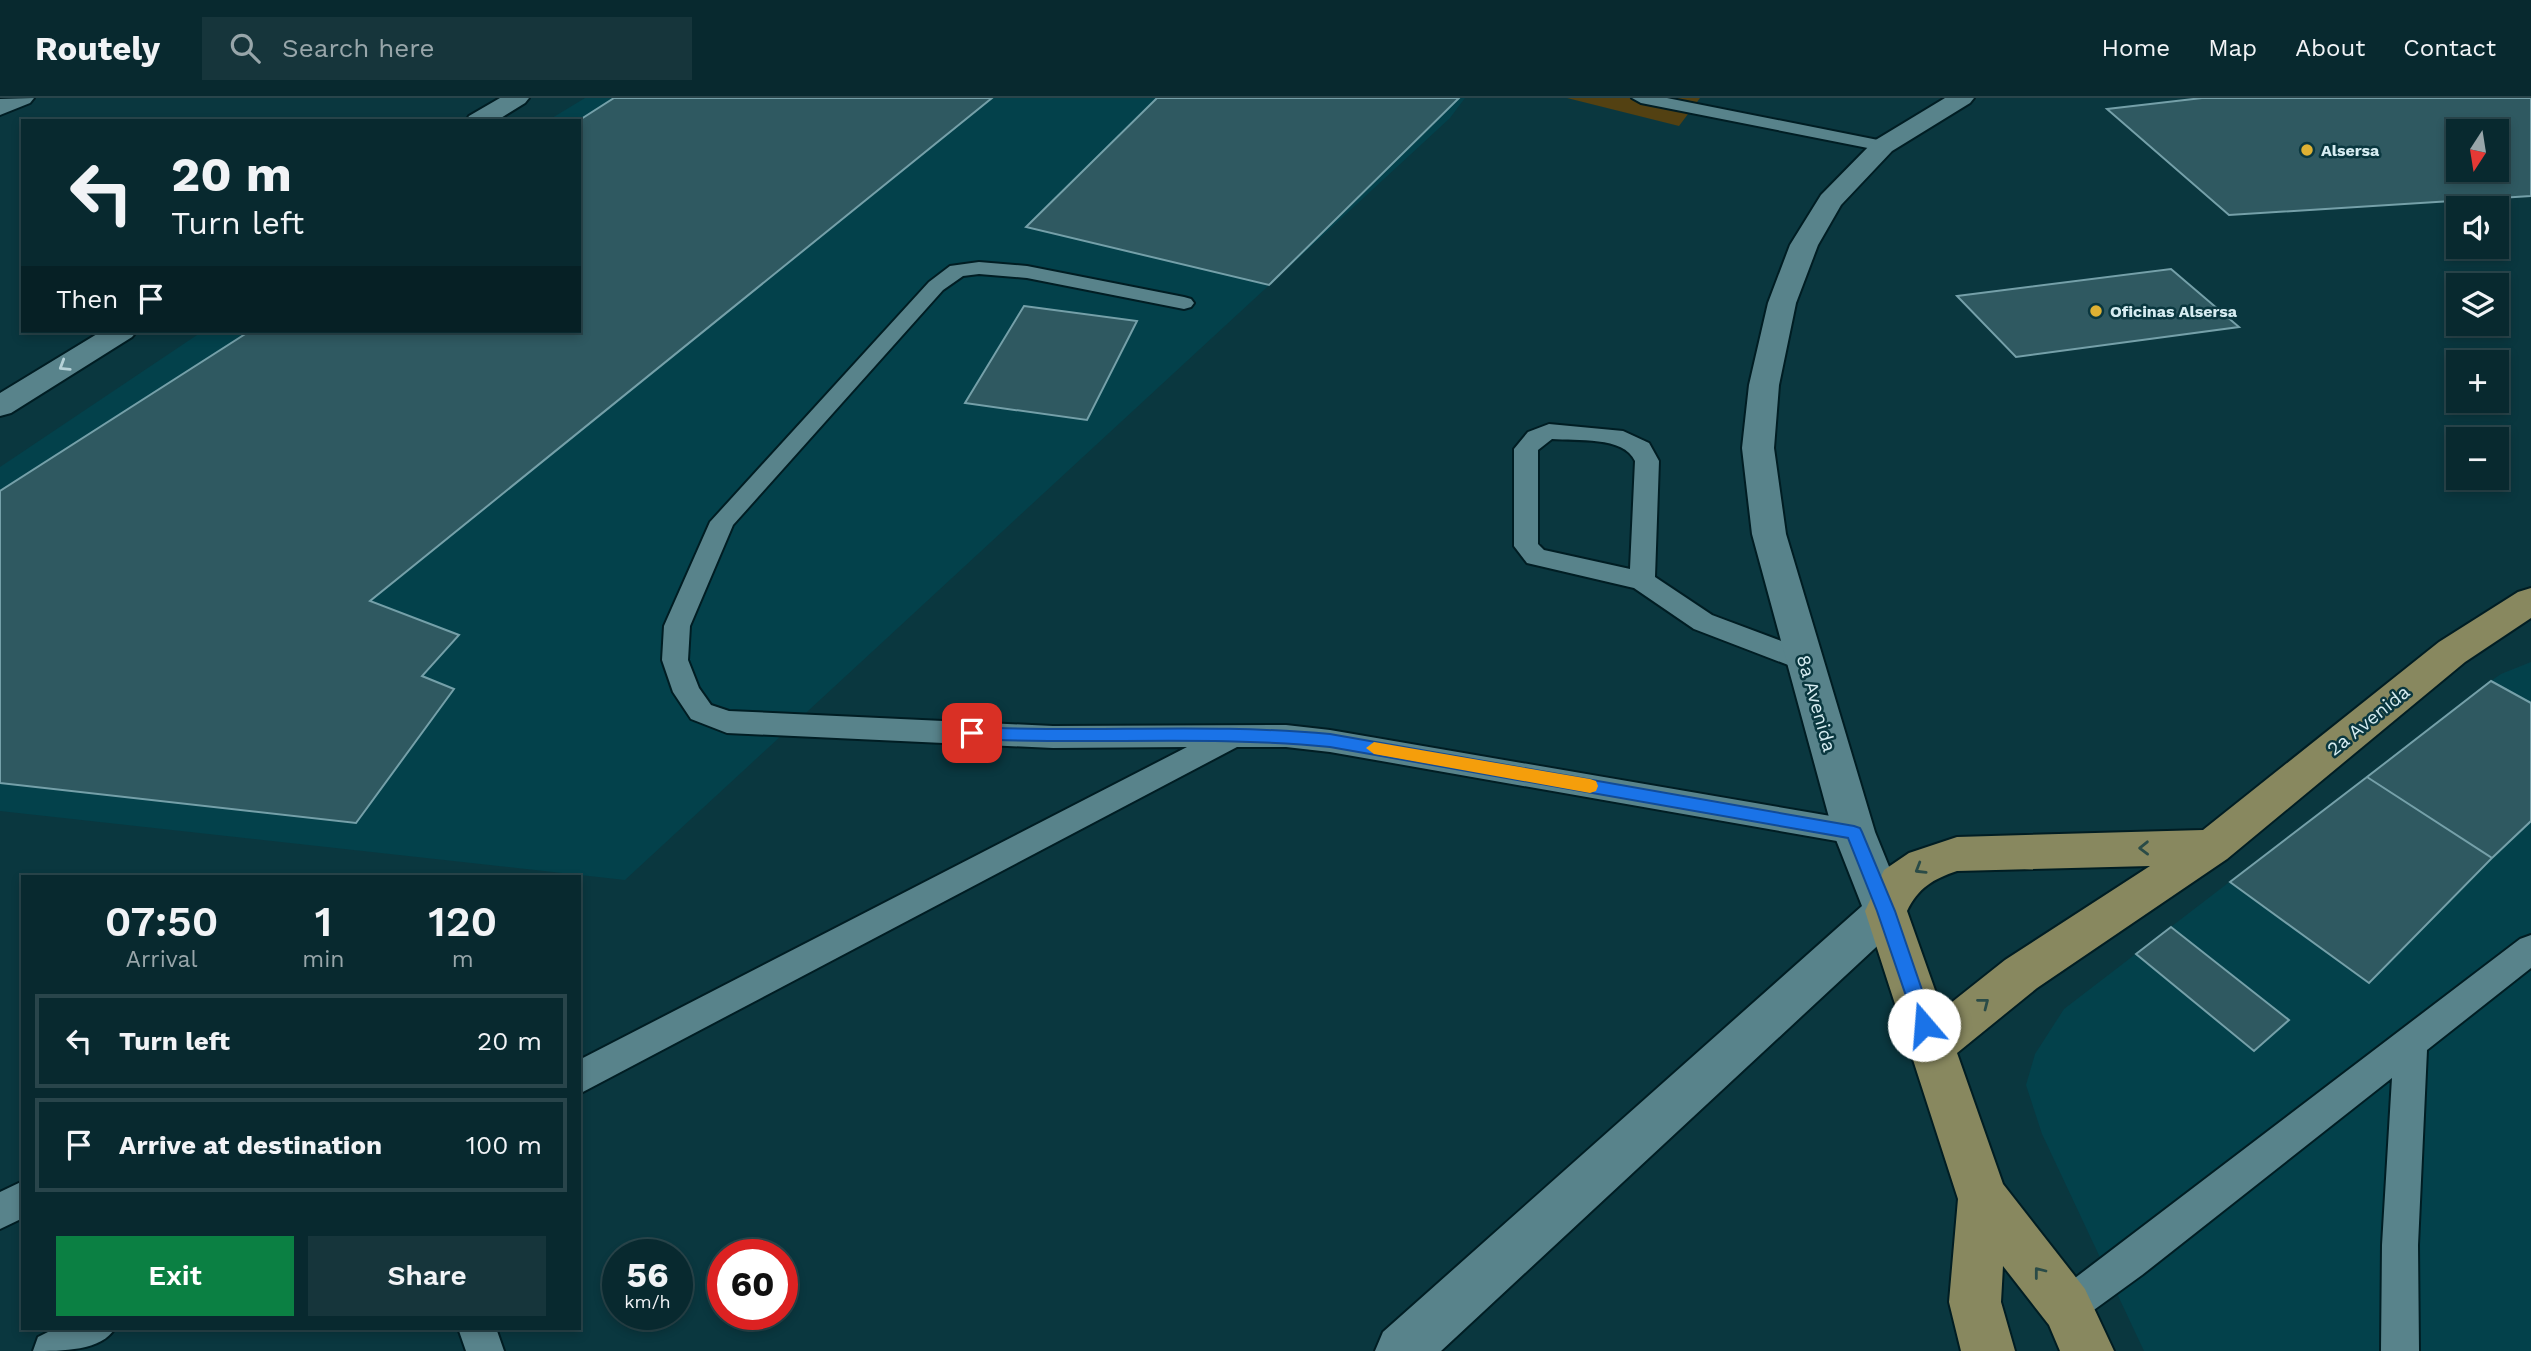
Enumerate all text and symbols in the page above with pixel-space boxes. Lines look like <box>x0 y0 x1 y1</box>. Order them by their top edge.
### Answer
search box <box>202 17 692 80</box>
text: Routely <box>35 29 160 68</box>
icon: search <box>226 29 264 67</box>
text: Search here <box>282 33 434 63</box>
text: Home <box>2102 34 2170 62</box>
text: Map <box>2208 34 2257 62</box>
text: About <box>2295 34 2365 62</box>
text: Contact <box>2403 34 2496 62</box>
north arrow <box>2446 119 2510 182</box>
map controls <box>2446 119 2509 490</box>
place label: Alsersa <box>2321 141 2380 160</box>
marker: Alsersa <box>2299 142 2315 158</box>
text: 20 m <box>171 145 292 203</box>
icon: left <box>56 147 147 238</box>
button: sound <box>2446 196 2509 259</box>
text: Turn left <box>171 204 304 242</box>
button: layers <box>2446 273 2509 336</box>
icon: arrive <box>132 280 170 318</box>
text: Then <box>56 284 118 314</box>
place label: Oficinas Alsersa <box>2110 302 2238 321</box>
marker: Oficinas Alsersa <box>2088 303 2104 319</box>
button: + <box>2446 350 2509 413</box>
one-way arrow <box>59 358 72 371</box>
button: − <box>2446 427 2509 490</box>
street label: 8a Avenida <box>1792 652 1841 755</box>
street label: 2a Avenida <box>2322 680 2414 761</box>
pin <box>942 703 1002 763</box>
icon: arrive <box>953 714 991 752</box>
one-way arrow <box>2138 841 2149 856</box>
one-way arrow <box>1914 861 1927 874</box>
text: 07:50 <box>105 897 219 946</box>
text: 1 <box>315 897 332 946</box>
text: 120 <box>428 897 497 946</box>
text: Arrival <box>126 946 198 973</box>
text: min <box>302 946 345 973</box>
text: m <box>452 946 474 973</box>
position arrow <box>1887 988 1961 1062</box>
one-way arrow <box>1976 998 1989 1011</box>
icon: left <box>60 1022 98 1060</box>
text: Turn left <box>119 1026 230 1056</box>
text: 20 m <box>477 1026 542 1056</box>
icon: arrive <box>60 1126 98 1164</box>
text: Arrive at destination <box>119 1130 382 1160</box>
text: 100 m <box>466 1130 542 1160</box>
button: Exit <box>56 1236 294 1316</box>
button: Share <box>308 1236 546 1316</box>
speed limit sign: 60 <box>707 1239 798 1330</box>
text: 56 <box>627 1254 668 1296</box>
one-way arrow <box>2035 1267 2048 1280</box>
text: km/h <box>624 1291 671 1312</box>

